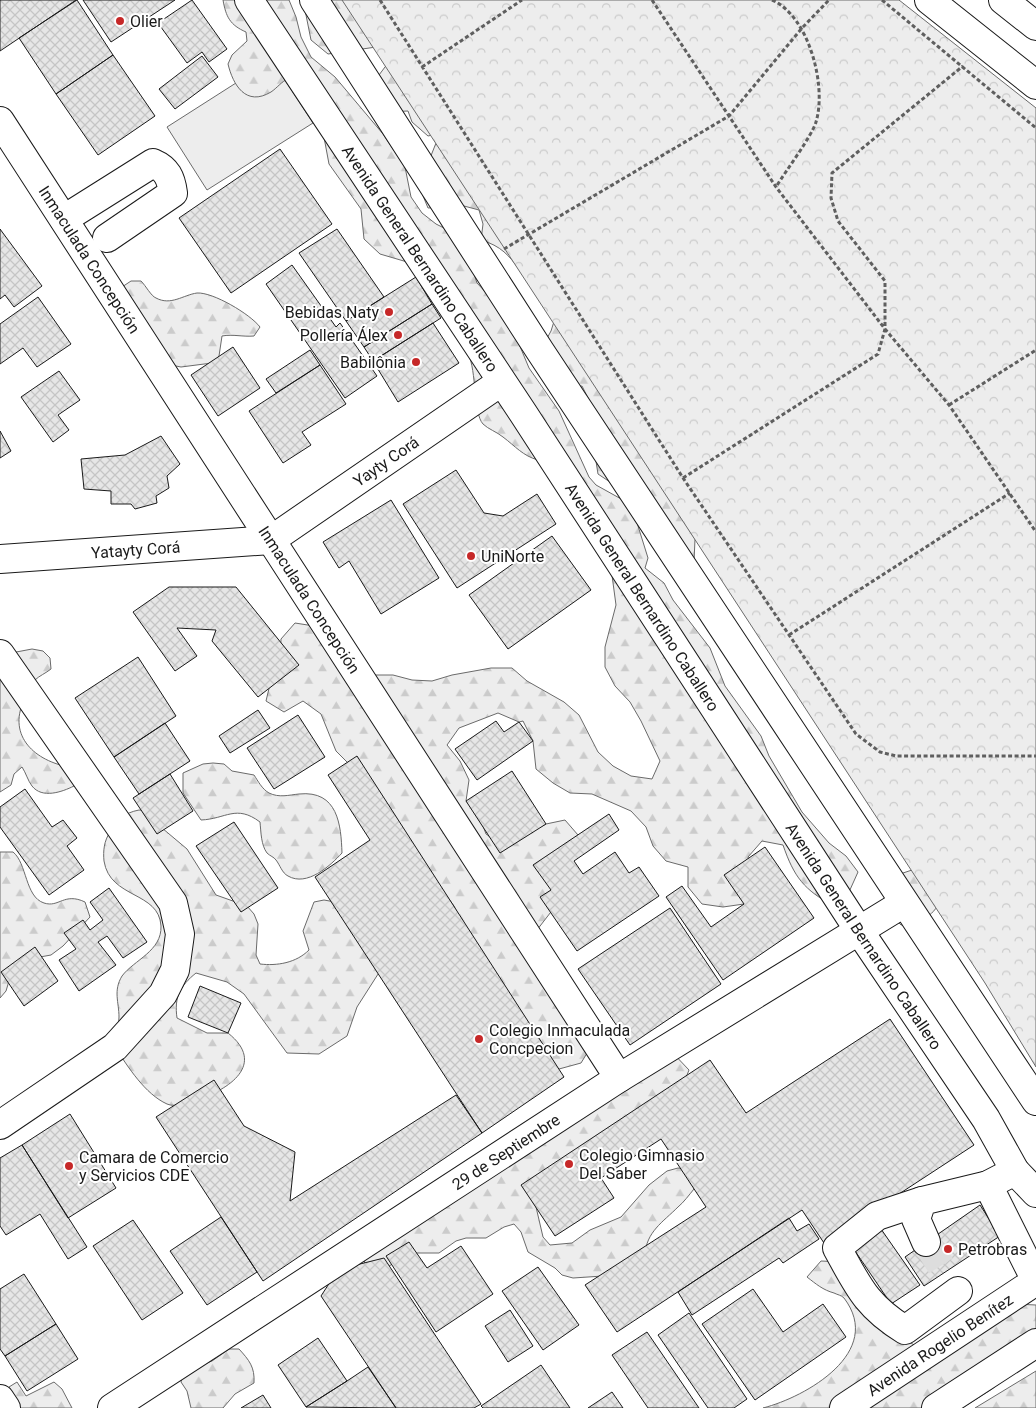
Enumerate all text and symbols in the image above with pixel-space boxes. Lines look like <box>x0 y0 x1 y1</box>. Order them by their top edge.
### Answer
place label: Olier <box>130 12 163 31</box>
marker: Olier <box>114 15 126 27</box>
street label: Avenida General Bernardino Caballero <box>338 141 502 375</box>
street label: Inmaculada Concepción <box>35 182 144 337</box>
place label: Bebidas Naty <box>285 303 379 322</box>
marker: Bebidas Naty <box>383 306 395 318</box>
place label: Pollería Álex <box>300 326 388 345</box>
marker: Pollería Álex <box>392 329 404 341</box>
place label: Babilônia <box>340 353 406 372</box>
marker: Babilônia <box>410 356 422 368</box>
street label: Yayty Corá <box>349 432 422 490</box>
street label: Avenida General Bernardino Caballero <box>562 479 723 715</box>
street label: Inmaculada Concepción <box>255 522 364 677</box>
street label: Yatayty Corá <box>90 537 181 562</box>
place label: UniNorte <box>481 547 544 566</box>
marker: UniNorte <box>465 550 477 562</box>
street label: Avenida General Bernardino Caballero <box>782 819 946 1053</box>
place label: Colegio Inmaculada Concpecion <box>489 1021 630 1058</box>
marker: Colegio Inmaculada Concpecion <box>473 1033 485 1045</box>
street label: 29 de Septiembre <box>448 1110 563 1194</box>
place label: Colegio Gimnasio Del Saber <box>579 1146 705 1183</box>
place label: Camara de Comercio y Servicios CDE <box>79 1148 229 1185</box>
marker: Colegio Gimnasio Del Saber <box>563 1158 575 1170</box>
marker: Camara de Comercio y Servicios CDE <box>63 1160 75 1172</box>
place label: Petrobras <box>958 1240 1027 1259</box>
marker: Petrobras <box>942 1243 954 1255</box>
street label: Avenida Rogelio Benítez <box>863 1289 1016 1400</box>

